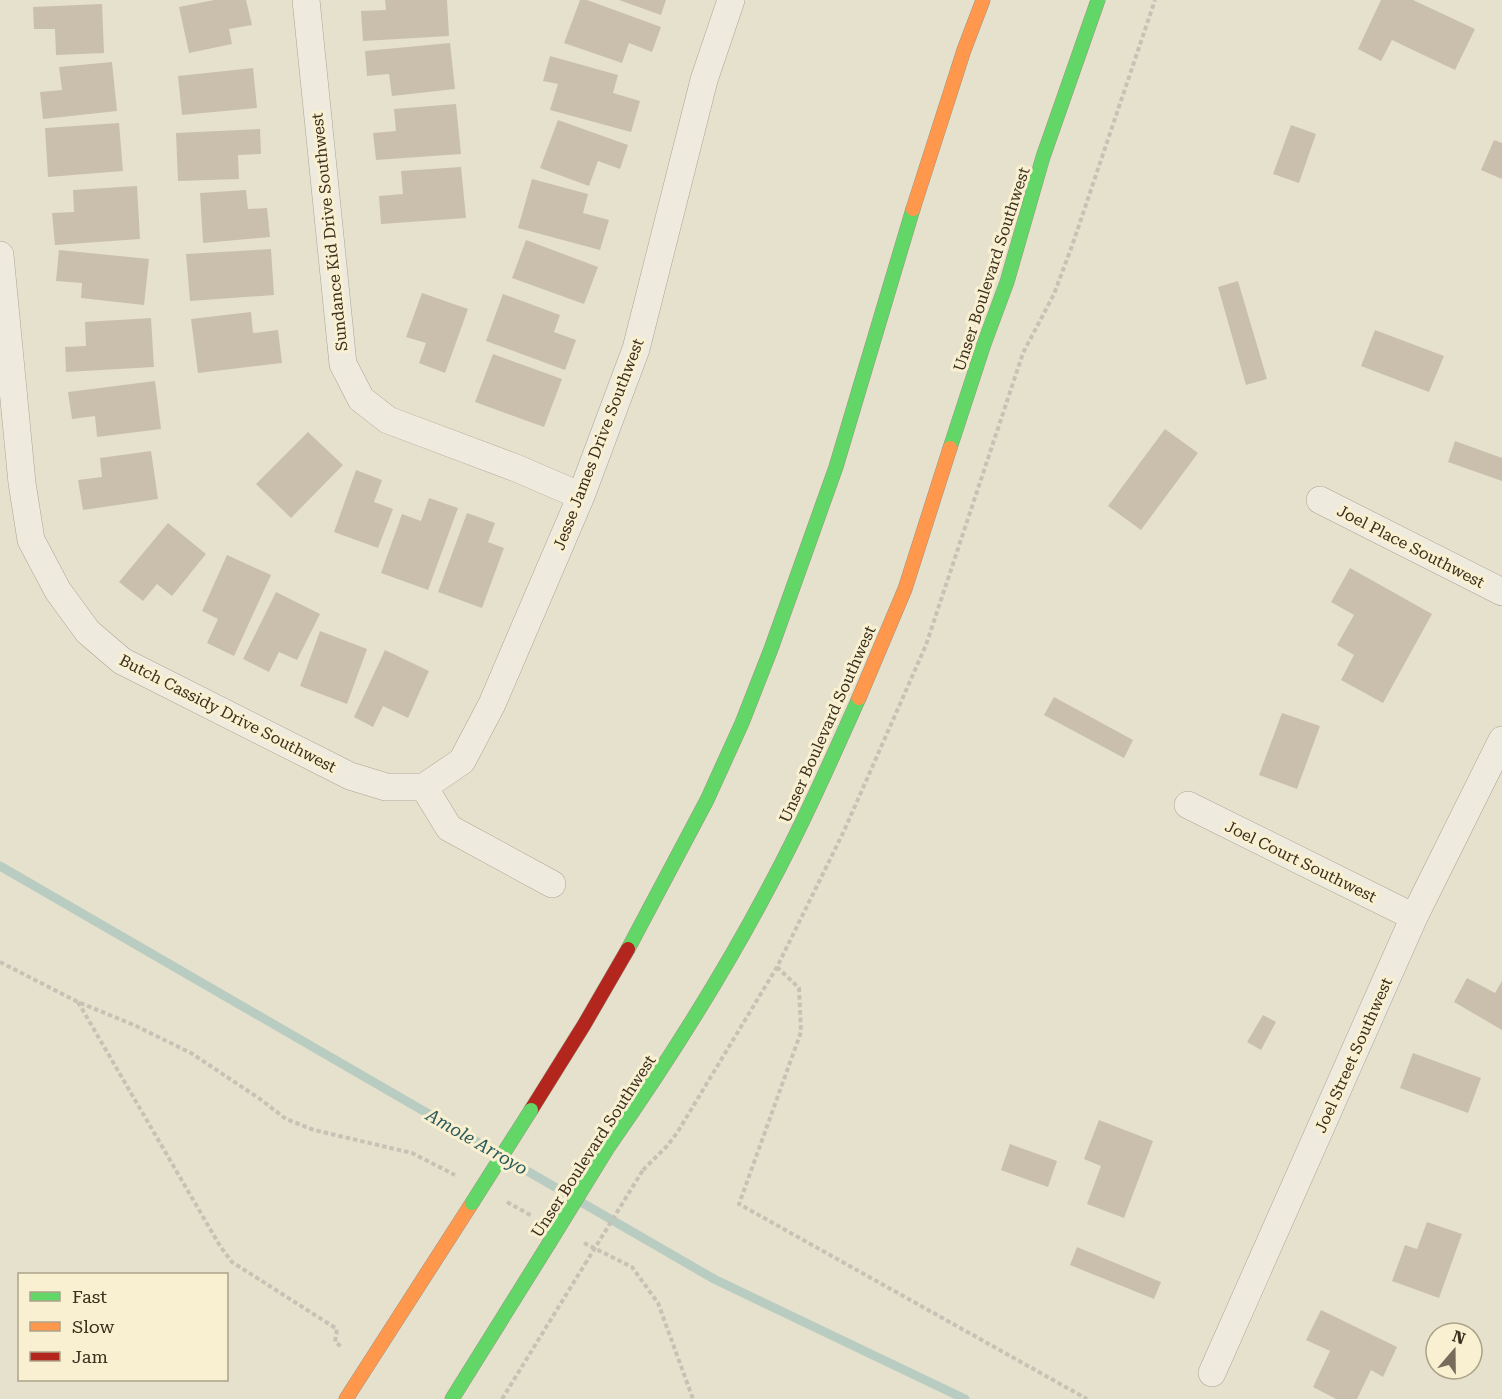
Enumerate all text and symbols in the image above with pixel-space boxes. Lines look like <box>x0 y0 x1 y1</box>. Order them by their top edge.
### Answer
street label: Sundance Kid Drive Southwest <box>308 112 351 352</box>
street label: Unser Boulevard Southwest <box>949 165 1034 374</box>
street label: Jesse James Drive Southwest <box>549 336 648 553</box>
street label: Joel Place Southwest <box>1334 501 1488 592</box>
street label: Unser Boulevard Southwest <box>775 623 880 826</box>
street label: Butch Cassidy Drive Southwest <box>116 650 339 777</box>
street label: Joel Court Southwest <box>1222 817 1380 906</box>
street label: Joel Street Southwest <box>1311 975 1396 1136</box>
street label: Unser Boulevard Southwest <box>527 1051 660 1241</box>
water label: Amole Arroyo <box>422 1104 532 1179</box>
legend <box>18 1273 228 1381</box>
text: Fast <box>72 1286 107 1307</box>
text: Slow <box>72 1316 114 1337</box>
north arrow <box>1424 1321 1484 1381</box>
text: N <box>1450 1326 1468 1348</box>
text: Jam <box>72 1346 108 1367</box>

